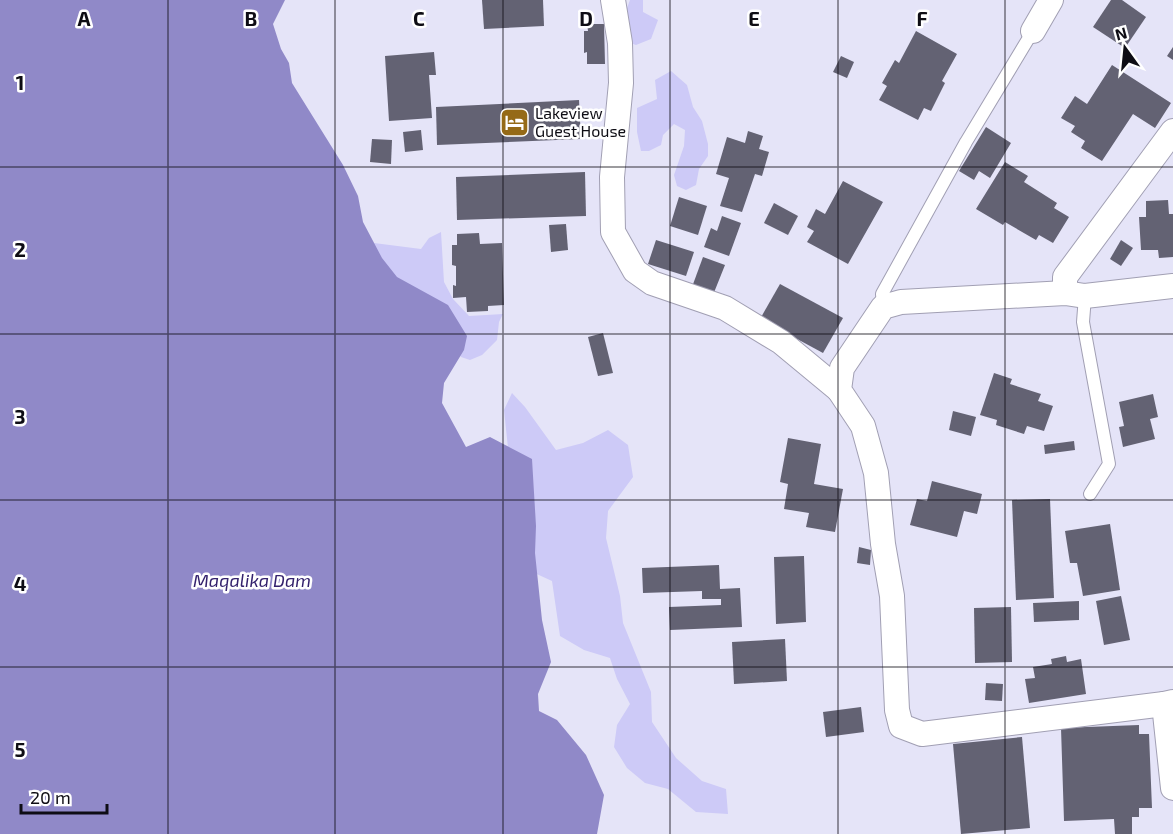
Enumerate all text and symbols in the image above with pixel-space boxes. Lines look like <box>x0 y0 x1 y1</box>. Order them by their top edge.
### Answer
text: A <box>77 6 91 30</box>
text: B <box>245 6 257 30</box>
text: C <box>413 6 425 30</box>
text: D <box>579 6 593 30</box>
text: E <box>748 6 760 30</box>
text: F <box>916 6 928 30</box>
north arrow <box>1095 18 1155 78</box>
text: N <box>1113 22 1129 44</box>
text: 1 <box>16 70 24 94</box>
place label: Lakeview Guest House <box>535 103 626 140</box>
hotel icon: Lakeview Guest House <box>498 106 530 138</box>
text: 2 <box>14 237 26 261</box>
text: 3 <box>14 404 26 428</box>
water label: Maqalika Dam <box>193 569 311 591</box>
text: 4 <box>14 571 27 595</box>
text: 5 <box>14 737 26 761</box>
scale bar <box>21 777 106 815</box>
text: 20 m <box>30 786 71 808</box>

